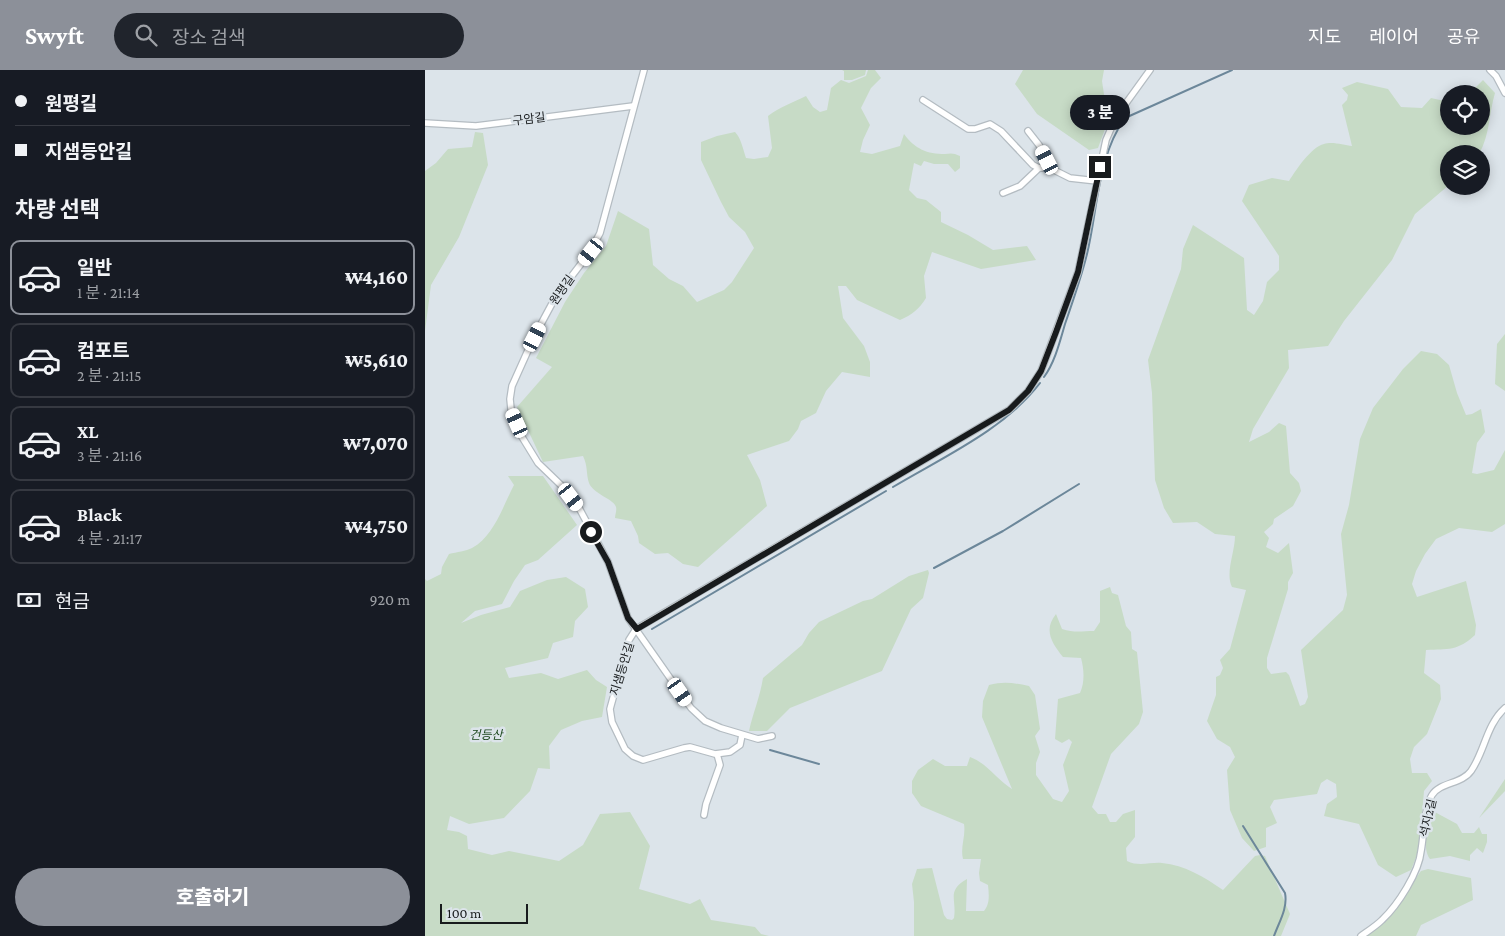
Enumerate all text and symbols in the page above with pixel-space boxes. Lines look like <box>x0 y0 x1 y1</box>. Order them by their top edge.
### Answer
search box <box>114 13 464 58</box>
icon: search <box>132 21 160 49</box>
text: Swyft <box>25 22 84 49</box>
text: 장소 검색 <box>172 27 245 48</box>
text: 지도 <box>1308 27 1341 47</box>
text: 레이어 <box>1369 27 1419 47</box>
text: 공유 <box>1447 27 1480 47</box>
map controls <box>1440 85 1490 195</box>
button: locate <box>1440 85 1490 135</box>
text: 원평길 <box>45 93 97 114</box>
callout: 3 분 <box>1070 94 1130 129</box>
text: 3 분 <box>1087 104 1113 121</box>
street label: 구암길 <box>512 110 546 128</box>
text: 지샘등안길 <box>45 141 132 162</box>
car <box>1033 143 1060 177</box>
button: layers <box>1440 145 1490 195</box>
route end <box>1089 156 1111 178</box>
text: 차량 선택 <box>15 197 100 222</box>
car <box>575 236 606 268</box>
icon: car <box>17 255 62 300</box>
text: 일반 <box>77 257 112 278</box>
text: ₩4,160 <box>345 267 408 288</box>
street label: 원평길 <box>547 272 577 308</box>
text: 1 분 · 21:14 <box>77 284 140 301</box>
car <box>521 320 548 354</box>
icon: car <box>17 338 62 383</box>
text: 컴포트 <box>77 340 129 361</box>
text: ₩5,610 <box>345 350 408 371</box>
text: 2 분 · 21:15 <box>77 367 142 384</box>
car <box>504 406 529 440</box>
icon: car <box>17 421 62 466</box>
text: XL <box>77 421 99 442</box>
text: ₩7,070 <box>343 433 408 454</box>
text: 3 분 · 21:16 <box>77 447 142 464</box>
car <box>555 481 586 513</box>
icon: car <box>17 504 62 549</box>
text: Black <box>77 504 122 525</box>
text: ₩4,750 <box>345 516 408 537</box>
route start <box>580 521 602 543</box>
text: 4 분 · 21:17 <box>77 530 142 547</box>
icon: cash <box>15 586 43 614</box>
text: 현금 <box>55 591 90 612</box>
text: 920 m <box>370 591 410 608</box>
street label: 지샘등안길 <box>607 641 637 697</box>
car <box>665 675 694 709</box>
park label: 건등산 <box>469 728 505 742</box>
street label: 석지2길 <box>1417 798 1439 838</box>
button: 호출하기 <box>15 868 410 926</box>
scale bar <box>440 901 527 924</box>
text: 100 m <box>447 905 481 921</box>

